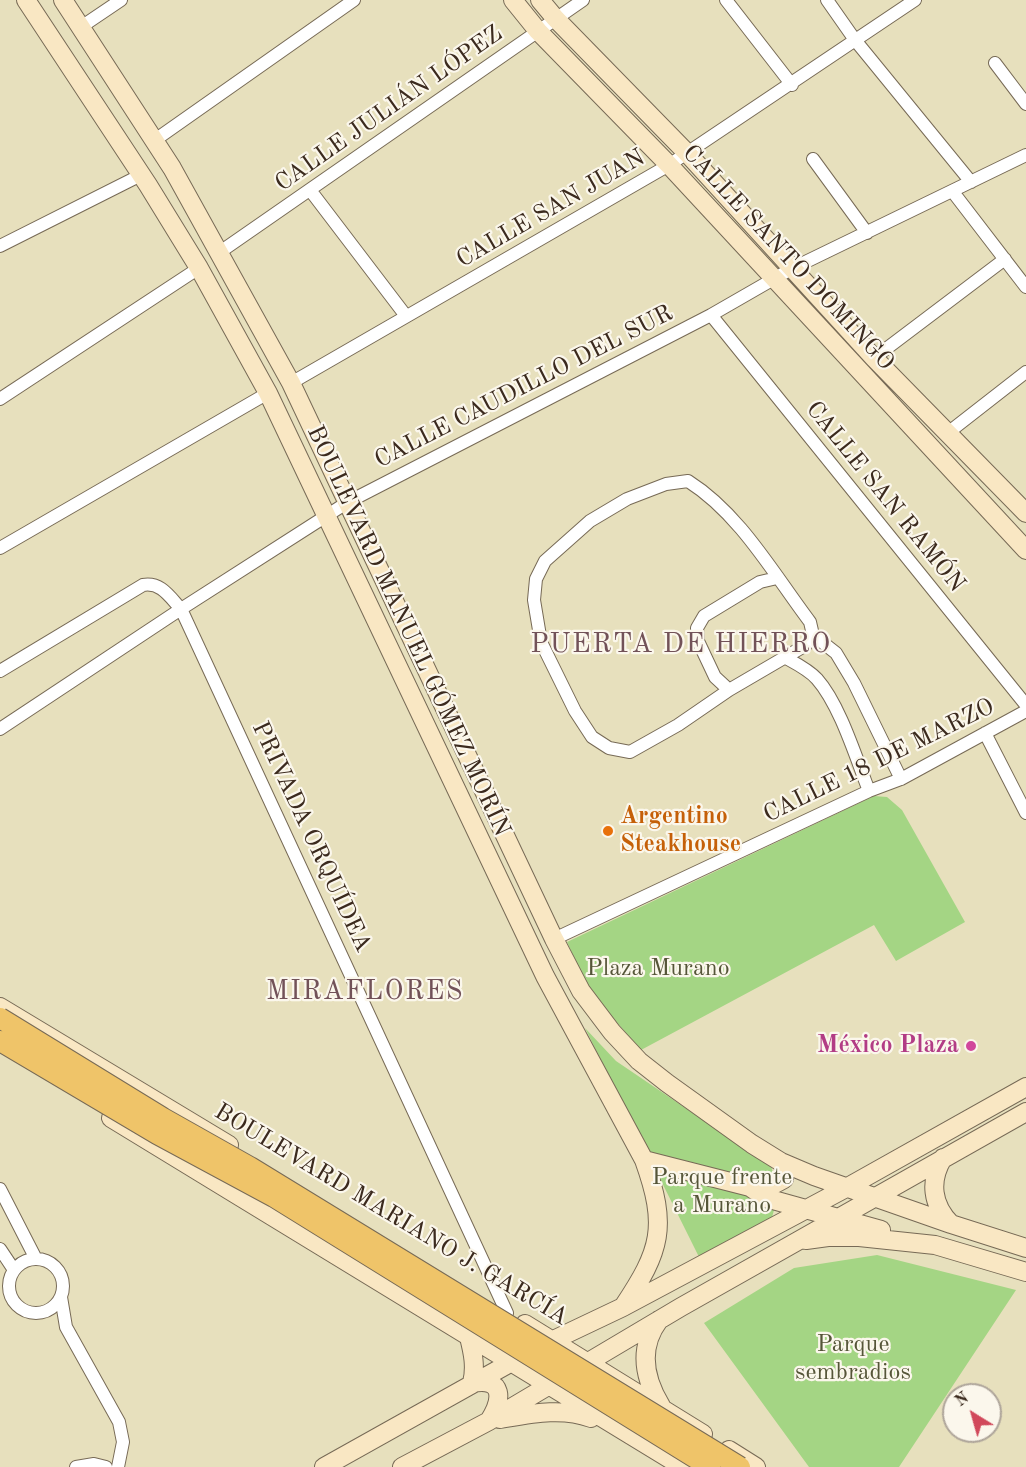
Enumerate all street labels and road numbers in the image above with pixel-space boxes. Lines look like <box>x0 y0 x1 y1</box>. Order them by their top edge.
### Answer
street label: CALLE JULIÁN LÓPEZ <box>270 20 508 198</box>
street label: CALLE SANTO DOMINGO <box>676 139 900 377</box>
street label: CALLE SAN JUAN <box>452 143 650 275</box>
street label: CALLE CAUDILLO DEL SUR <box>370 299 678 475</box>
street label: CALLE SAN RAMÓN <box>799 396 971 598</box>
street label: BOULEVARD MANUEL GÓMEZ MORÍN <box>300 421 516 841</box>
street label: CALLE 18 DE MARZO <box>759 693 999 829</box>
street label: PRIVADA ORQUÍDEA <box>245 717 377 957</box>
street label: BOULEVARD MARIANO J. GARCÍA <box>209 1098 573 1332</box>

